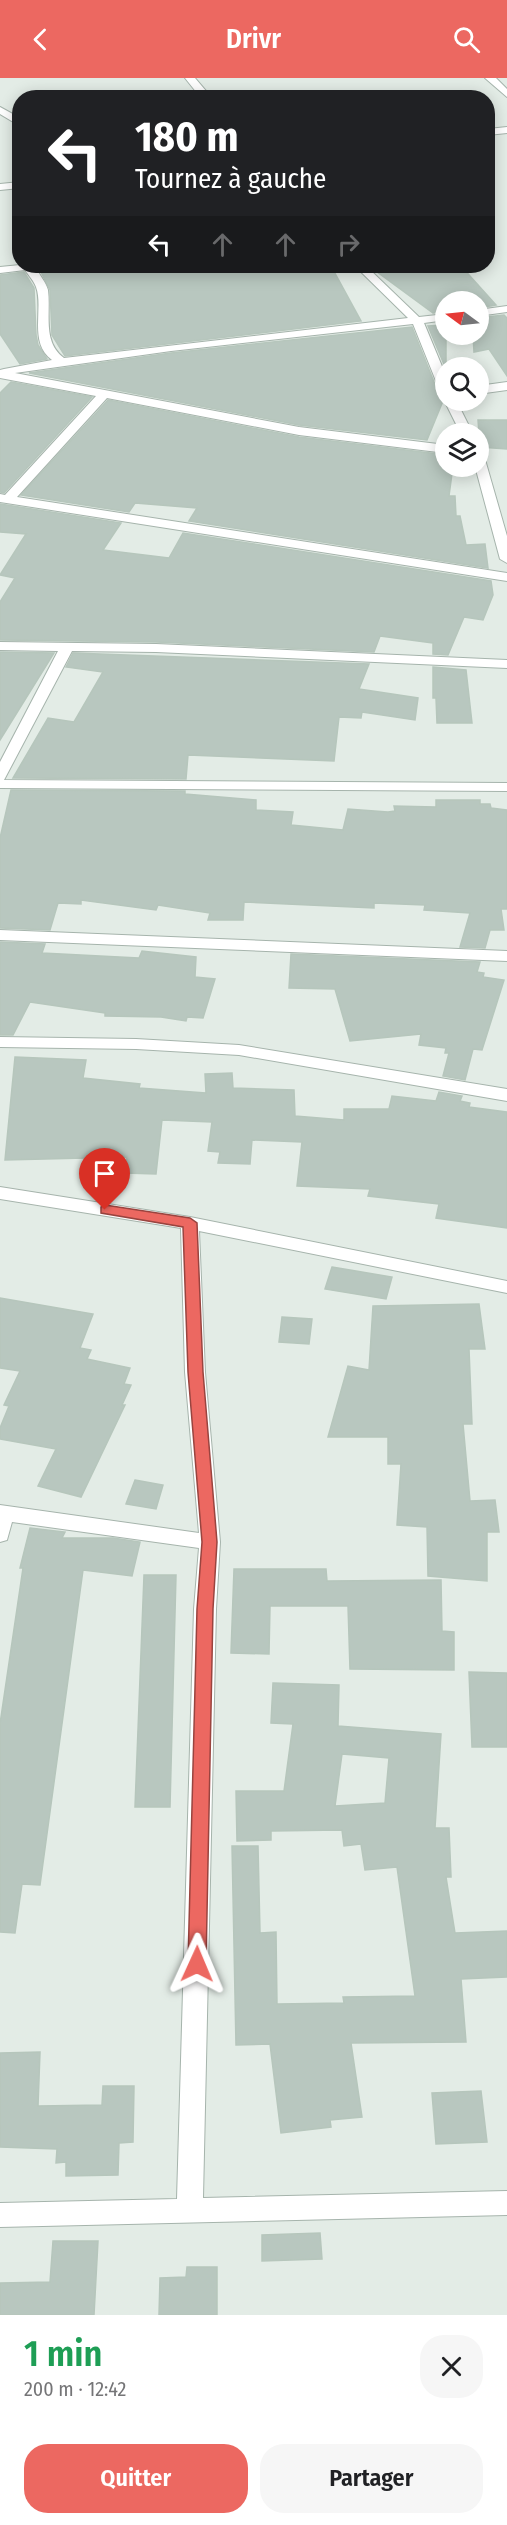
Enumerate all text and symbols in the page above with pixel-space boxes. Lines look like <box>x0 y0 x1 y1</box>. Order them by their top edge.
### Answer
icon: back <box>24 23 57 56</box>
text: Drivr <box>226 23 281 55</box>
icon: search <box>450 23 483 56</box>
text: 180 m <box>135 112 239 162</box>
icon: left <box>36 114 114 192</box>
text: Tournez à gauche <box>135 163 326 195</box>
icon: left <box>143 228 176 261</box>
icon: ahead <box>206 228 239 261</box>
icon: ahead <box>269 228 302 261</box>
icon: right <box>332 228 365 261</box>
north arrow <box>435 291 489 345</box>
map controls <box>435 291 489 477</box>
button: search <box>435 357 489 411</box>
button: layers <box>435 423 489 477</box>
pin <box>79 1148 130 1210</box>
icon: arrive <box>88 1157 121 1190</box>
position arrow <box>165 1932 229 1996</box>
text: 1 min <box>24 2332 102 2376</box>
button: close <box>420 2335 483 2398</box>
text: 200 m · 12:42 <box>24 2377 126 2401</box>
button: Quitter <box>24 2444 248 2513</box>
button: Partager <box>260 2444 483 2513</box>

